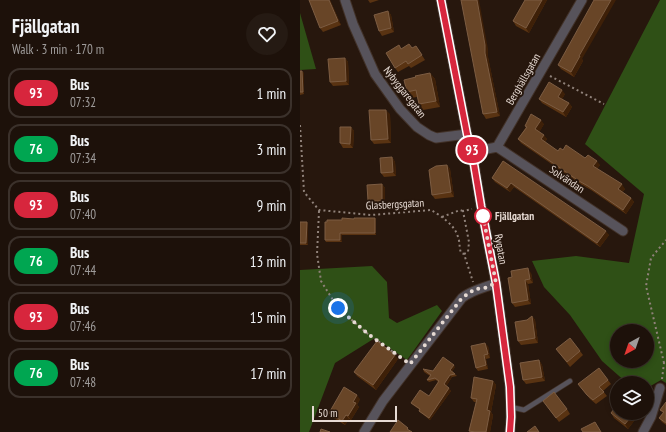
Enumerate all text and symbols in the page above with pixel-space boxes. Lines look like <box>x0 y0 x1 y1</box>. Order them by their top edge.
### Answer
button: heart <box>246 13 288 55</box>
text: Fjällgatan <box>12 14 80 38</box>
text: Walk · 3 min · 170 m <box>12 41 104 58</box>
street label: Berghällsgatan <box>503 51 543 107</box>
street label: Nybyggaregatan <box>381 63 430 121</box>
text: Bus <box>70 75 89 94</box>
text: 93 <box>29 84 43 102</box>
text: 1 min <box>256 84 286 103</box>
text: 07:32 <box>70 94 96 111</box>
text: Bus <box>70 131 89 150</box>
line badge: 93 <box>454 137 490 163</box>
text: 76 <box>29 140 43 158</box>
text: 3 min <box>256 140 286 159</box>
text: 93 <box>465 141 479 159</box>
text: 07:34 <box>70 150 96 167</box>
street label: Solvändan <box>547 162 587 196</box>
text: Bus <box>70 187 89 206</box>
street label: Glasbergsgatan <box>366 195 425 213</box>
text: 93 <box>29 196 43 214</box>
text: 9 min <box>256 196 286 215</box>
text: 07:40 <box>70 206 96 223</box>
marker: Fjällgatan <box>474 207 492 225</box>
place label: Fjällgatan <box>495 209 534 223</box>
street label: Rygatan <box>491 233 511 265</box>
text: Bus <box>70 243 89 262</box>
text: 76 <box>29 252 43 270</box>
text: 13 min <box>250 252 286 271</box>
text: 07:44 <box>70 262 96 279</box>
your location <box>328 298 348 318</box>
text: Bus <box>70 299 89 318</box>
text: 93 <box>29 308 43 326</box>
text: 15 min <box>250 308 286 327</box>
text: 07:46 <box>70 318 96 335</box>
north arrow <box>610 324 654 368</box>
map controls <box>610 324 654 420</box>
text: Bus <box>70 355 89 374</box>
text: 76 <box>29 364 43 382</box>
text: 17 min <box>250 364 286 383</box>
text: 07:48 <box>70 374 96 391</box>
button: layers <box>610 376 654 420</box>
scale bar <box>312 404 397 423</box>
text: 50 m <box>318 406 337 420</box>

